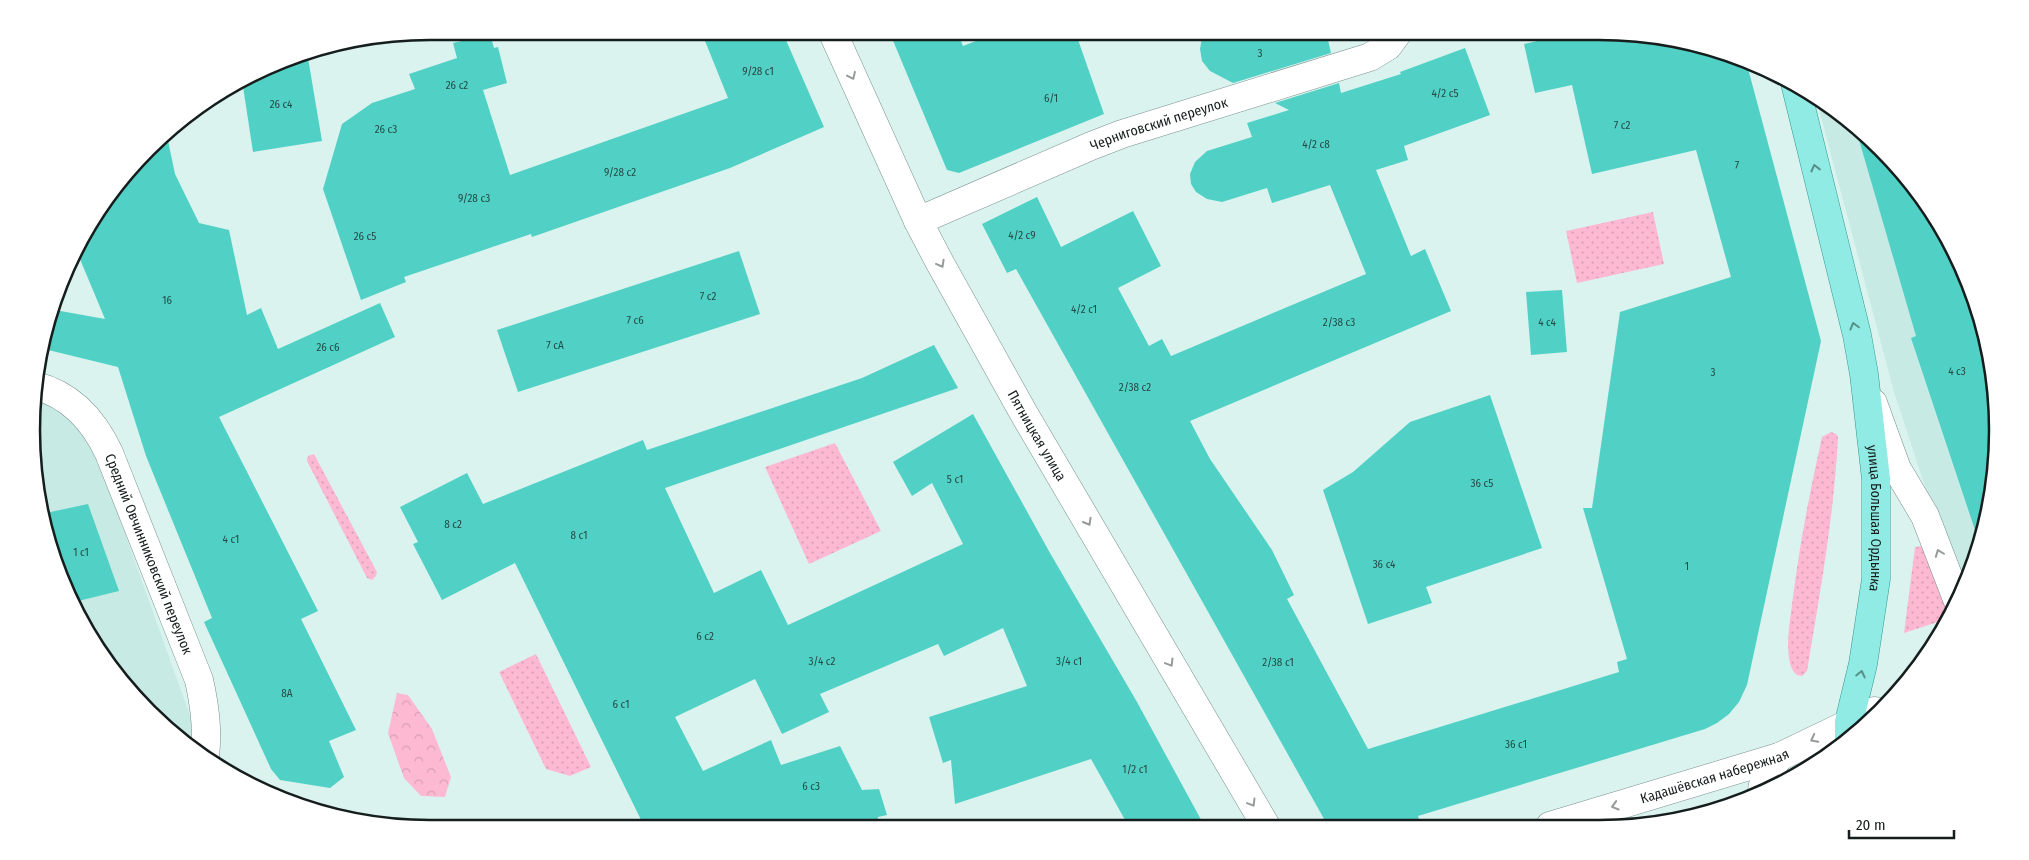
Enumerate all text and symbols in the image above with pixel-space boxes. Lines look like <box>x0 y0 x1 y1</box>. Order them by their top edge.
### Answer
house number: 3 <box>1258 47 1263 60</box>
house number: 9/28 с1 <box>742 65 774 78</box>
one-way arrow <box>846 71 856 80</box>
house number: 26 с2 <box>446 79 468 92</box>
house number: 4/2 с5 <box>1431 87 1459 100</box>
house number: 6/1 <box>1044 92 1058 105</box>
street label: Черниговский переулок <box>1088 93 1230 154</box>
house number: 26 с4 <box>270 98 293 111</box>
house number: 7 с2 <box>1614 119 1630 132</box>
house number: 26 с3 <box>375 123 397 136</box>
house number: 4/2 с8 <box>1302 138 1330 151</box>
house number: 7 <box>1735 159 1740 172</box>
one-way arrow <box>1810 164 1821 173</box>
house number: 9/28 с2 <box>604 166 636 179</box>
house number: 9/28 с3 <box>458 192 490 205</box>
house number: 4/2 с9 <box>1008 229 1036 242</box>
house number: 26 с5 <box>354 230 376 243</box>
one-way arrow <box>935 259 945 268</box>
house number: 7 с2 <box>700 290 716 303</box>
house number: 16 <box>162 294 172 307</box>
house number: 4/2 с1 <box>1071 303 1097 316</box>
house number: 7 с6 <box>626 314 644 327</box>
house number: 2/38 с3 <box>1323 316 1355 329</box>
house number: 4 с4 <box>1538 316 1556 329</box>
one-way arrow <box>1850 322 1860 330</box>
house number: 7 сА <box>546 339 564 352</box>
house number: 26 с6 <box>316 341 340 354</box>
house number: 4 с3 <box>1948 365 1966 378</box>
house number: 3 <box>1711 366 1716 379</box>
house number: 2/38 с2 <box>1119 381 1151 394</box>
street label: Пятницкая улица <box>1004 387 1070 484</box>
street label: улица Большая Ордынка <box>1864 444 1885 593</box>
street label: Средний Овчинниковский переулок <box>102 451 197 657</box>
house number: 5 с1 <box>947 473 963 486</box>
house number: 36 с5 <box>1471 477 1493 490</box>
one-way arrow <box>1082 517 1092 526</box>
house number: 8 с2 <box>444 518 462 531</box>
house number: 8 с1 <box>571 529 587 542</box>
house number: 4 с1 <box>223 533 239 546</box>
house number: 1 с1 <box>73 546 89 559</box>
one-way arrow <box>1935 549 1945 558</box>
house number: 36 с4 <box>1373 558 1396 571</box>
house number: 1 <box>1685 560 1689 573</box>
house number: 6 с2 <box>696 630 714 643</box>
house number: 3/4 с2 <box>809 655 836 668</box>
house number: 3/4 с1 <box>1056 655 1082 668</box>
house number: 2/38 с1 <box>1262 656 1294 669</box>
one-way arrow <box>1163 658 1173 667</box>
one-way arrow <box>1855 670 1866 679</box>
house number: 8А <box>281 687 293 700</box>
house number: 6 с1 <box>613 698 629 711</box>
one-way arrow <box>1811 733 1820 743</box>
house number: 36 с1 <box>1505 738 1527 751</box>
street label: Кадашёвская набережная <box>1638 745 1792 807</box>
house number: 1/2 с1 <box>1122 763 1148 776</box>
house number: 6 с3 <box>802 780 820 793</box>
one-way arrow <box>1246 797 1256 806</box>
one-way arrow <box>1612 801 1620 811</box>
scale bar <box>1849 808 1954 840</box>
text: 20 m <box>1856 816 1886 834</box>

